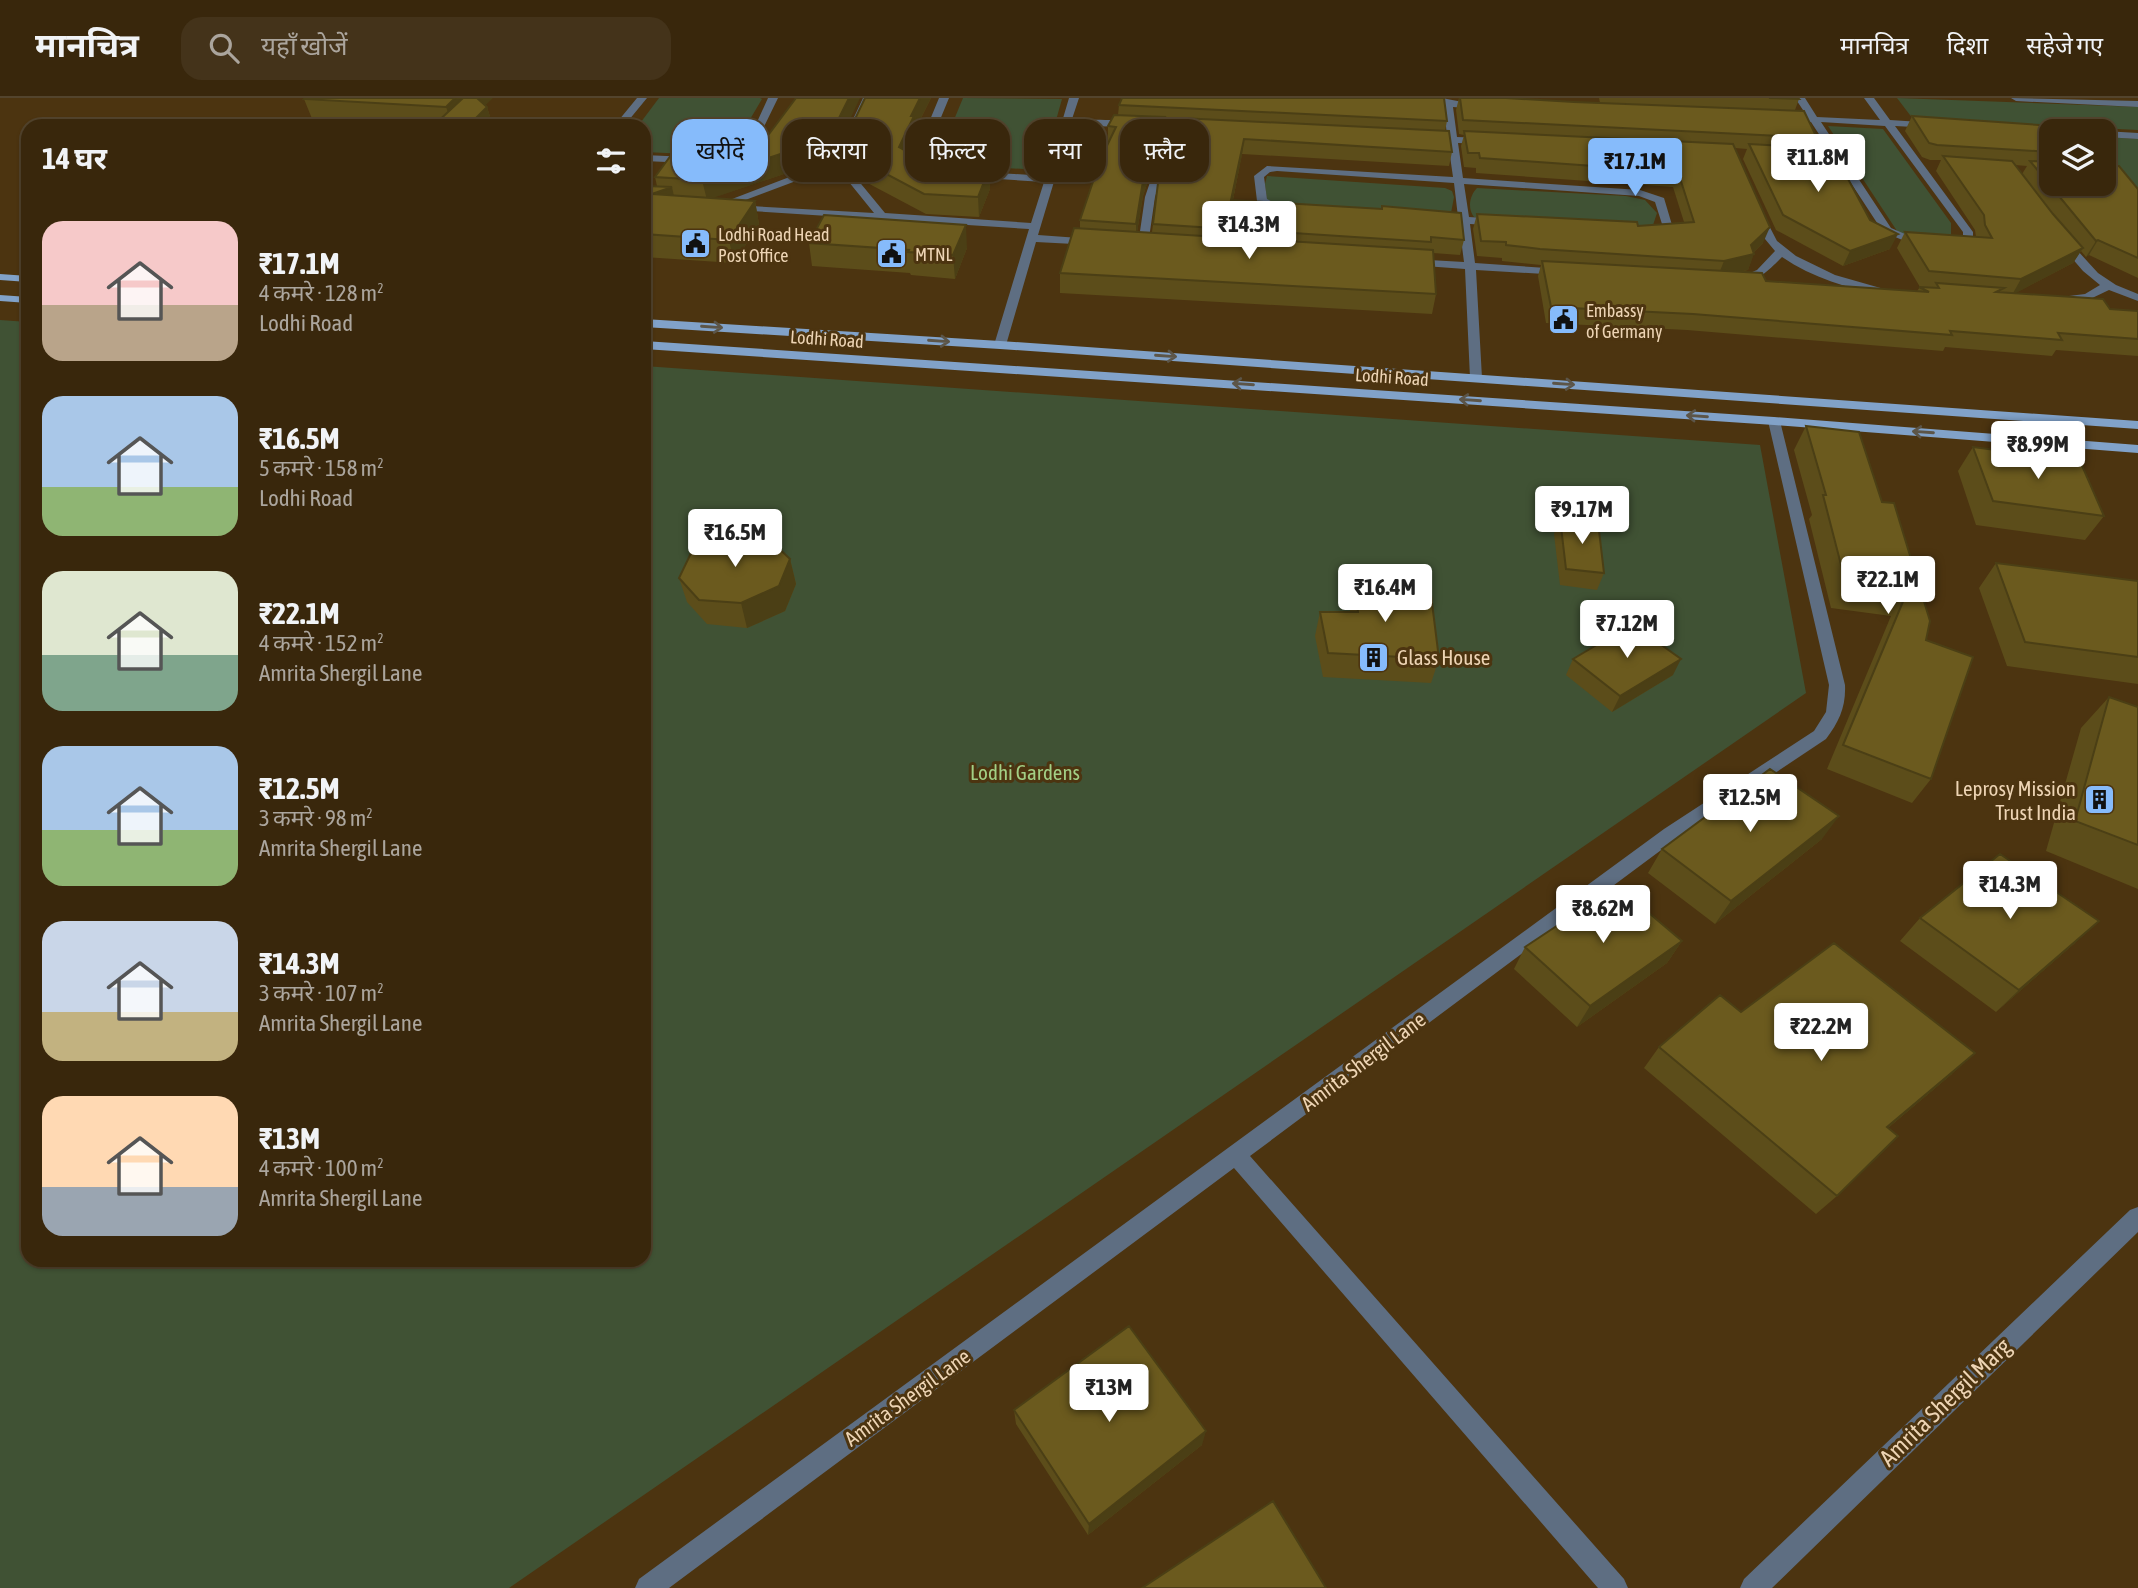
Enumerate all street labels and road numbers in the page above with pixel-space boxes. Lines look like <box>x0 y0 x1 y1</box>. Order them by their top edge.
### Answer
street label: Lodhi Road <box>790 326 864 352</box>
street label: Lodhi Road <box>1355 364 1429 390</box>
street label: Amrita Shergil Lane <box>1296 1007 1430 1115</box>
street label: Amrita Shergil Marg <box>1874 1332 2017 1471</box>
street label: Amrita Shergil Lane <box>840 1343 974 1451</box>

